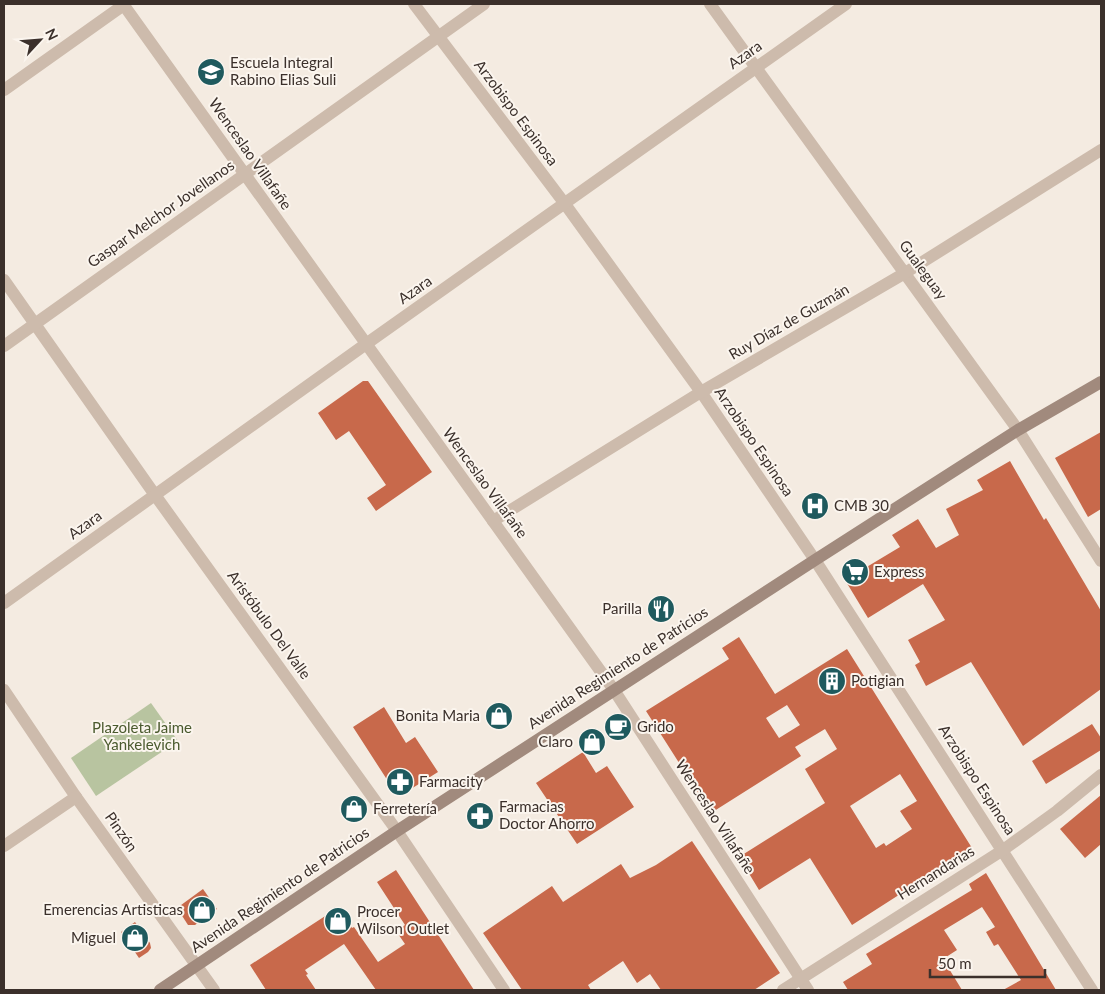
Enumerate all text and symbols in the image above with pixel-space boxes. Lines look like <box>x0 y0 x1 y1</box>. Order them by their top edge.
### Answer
north arrow <box>15 15 65 65</box>
text: N <box>42 26 62 43</box>
street label: Azara <box>724 36 765 72</box>
place label: Escuela Integral Rabino Elias Suli <box>230 53 336 88</box>
street label: Arzobispo Espinosa <box>471 56 562 169</box>
school or university icon: Escuela Integral Rabino Elias Suli <box>196 57 226 87</box>
street label: Wenceslao Villafañe <box>205 94 296 213</box>
street label: Gaspar Melchor Jovellanos <box>84 156 237 271</box>
street label: Gualeguay <box>896 236 952 303</box>
street label: Azara <box>394 271 435 307</box>
street label: Ruy Díaz de Guzmán <box>725 279 852 363</box>
street label: Arzobispo Espinosa <box>712 383 798 499</box>
street label: Wenceslao Villafañe <box>440 424 532 541</box>
hospital icon: CMB 30 <box>800 491 830 521</box>
place label: CMB 30 <box>834 496 889 514</box>
street label: Azara <box>64 506 105 542</box>
supermarket icon: Express <box>840 557 870 587</box>
place label: Express <box>874 562 925 580</box>
street label: Aristóbulo Del Valle <box>224 567 315 682</box>
restaurant icon: Parilla <box>646 594 676 624</box>
place label: Parilla <box>602 599 642 617</box>
street label: Avenida Regimiento de Patricios <box>524 602 711 732</box>
building icon: Potigian <box>817 666 847 696</box>
place label: Potigian <box>851 671 904 689</box>
shop icon: Bonita Maria <box>484 701 514 731</box>
place label: Bonita Maria <box>396 706 480 724</box>
cafe icon: Grido <box>603 712 633 742</box>
place label: Grido <box>637 717 674 735</box>
park label: Plazoleta Jaime Yankelevich <box>92 718 192 753</box>
street label: Arzobispo Espinosa <box>935 721 1020 838</box>
shop icon: Claro <box>577 727 607 757</box>
place label: Claro <box>538 732 573 750</box>
street label: Wenceslao Villafañe <box>672 756 759 877</box>
pharmacy icon: Farmacity <box>385 767 415 797</box>
place label: Farmacity <box>419 772 483 790</box>
shop icon: Ferretería <box>339 794 369 824</box>
place label: Farmacias Doctor Ahorro <box>499 797 594 832</box>
place label: Ferretería <box>373 799 437 817</box>
pharmacy icon: Farmacias Doctor Ahorro <box>465 801 495 831</box>
street label: Pinzón <box>102 808 142 855</box>
street label: Avenida Regimiento de Patricios <box>187 823 372 956</box>
street label: Hernandarias <box>894 841 977 903</box>
shop icon: Emerencias Artisticas <box>187 895 217 925</box>
place label: Emerencias Artisticas <box>43 900 183 918</box>
place label: Procer Wilson Outlet <box>357 902 450 937</box>
shop icon: Procer Wilson Outlet <box>323 906 353 936</box>
shop icon: Miguel <box>120 923 150 953</box>
place label: Miguel <box>71 928 116 946</box>
scale bar <box>930 946 1045 978</box>
text: 50 m <box>938 954 972 972</box>

